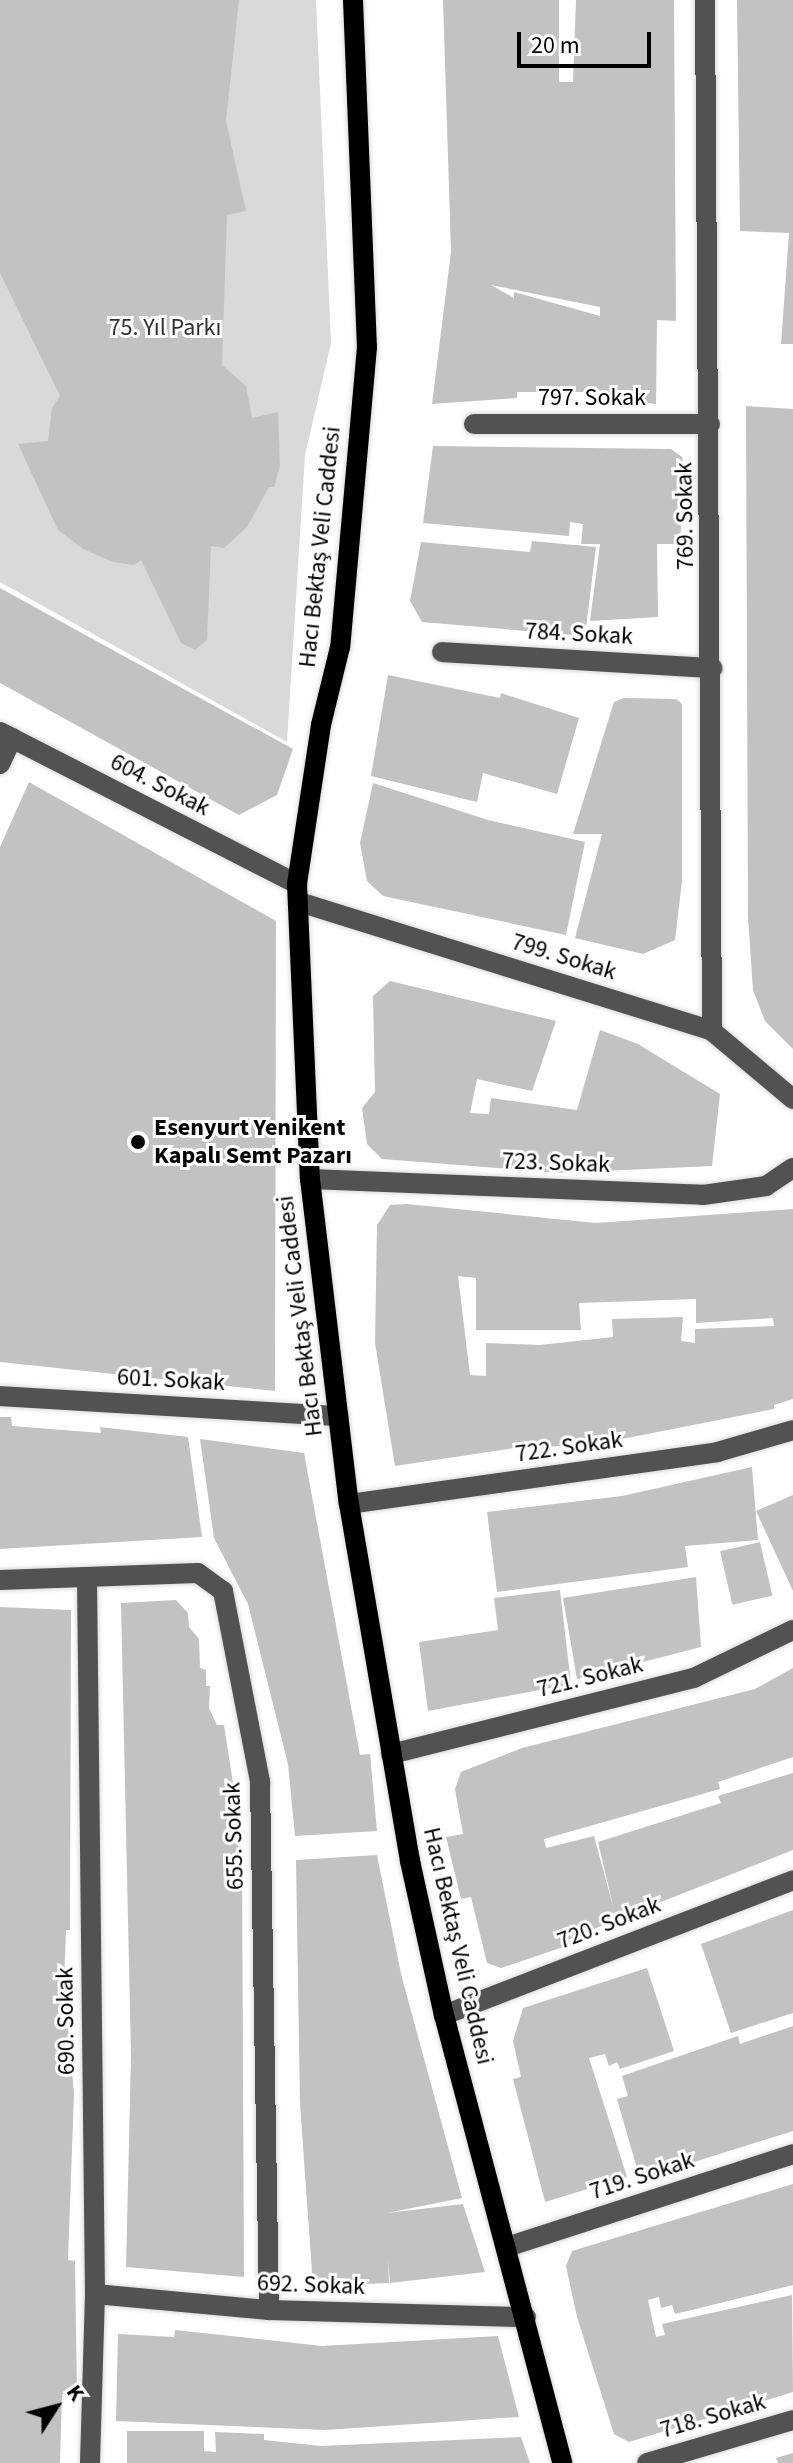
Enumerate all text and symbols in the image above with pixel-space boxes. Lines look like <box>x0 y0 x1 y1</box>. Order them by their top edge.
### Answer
scale bar <box>521 16 655 66</box>
text: 20 m <box>531 28 580 63</box>
park label: 75. Yıl Parkı <box>109 314 221 342</box>
street label: 797. Sokak <box>538 384 646 412</box>
street label: Hacı Bektaş Veli Caddesi <box>293 425 347 669</box>
street label: 769. Sokak <box>670 462 700 570</box>
street label: 784. Sokak <box>524 617 634 651</box>
street label: 604. Sokak <box>105 748 215 822</box>
street label: 799. Sokak <box>508 927 620 987</box>
place label: Esenyurt Yenikent Kapalı Semt Pazarı <box>154 1114 352 1170</box>
marker: Esenyurt Yenikent Kapalı Semt Pazarı <box>129 1133 147 1151</box>
street label: 723. Sokak <box>502 1147 610 1179</box>
street label: Hacı Bektaş Veli Caddesi <box>271 1194 329 1438</box>
street label: 601. Sokak <box>116 1363 226 1397</box>
street label: 722. Sokak <box>514 1425 624 1469</box>
street label: 721. Sokak <box>534 1650 646 1704</box>
street label: 655. Sokak <box>218 1782 250 1890</box>
street label: Hacı Bektaş Veli Caddesi <box>417 1825 499 2067</box>
street label: 720. Sokak <box>553 1890 665 1956</box>
street label: 690. Sokak <box>51 1967 81 2075</box>
street label: 719. Sokak <box>586 2146 698 2206</box>
street label: 692. Sokak <box>257 2269 365 2301</box>
north arrow <box>16 2367 96 2447</box>
text: K <box>58 2378 92 2408</box>
street label: 718. Sokak <box>657 2387 769 2445</box>

